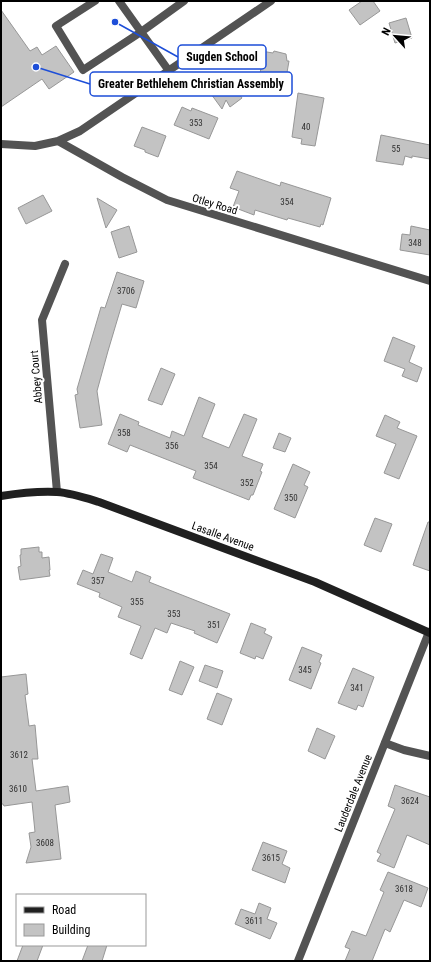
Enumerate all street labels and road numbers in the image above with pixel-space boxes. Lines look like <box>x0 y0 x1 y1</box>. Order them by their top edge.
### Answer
street label: Otley Road <box>191 191 239 218</box>
street label: Abbey Court <box>28 350 45 404</box>
street label: Lasalle Avenue <box>190 519 256 554</box>
street label: Lauderdale Avenue <box>332 753 375 834</box>

